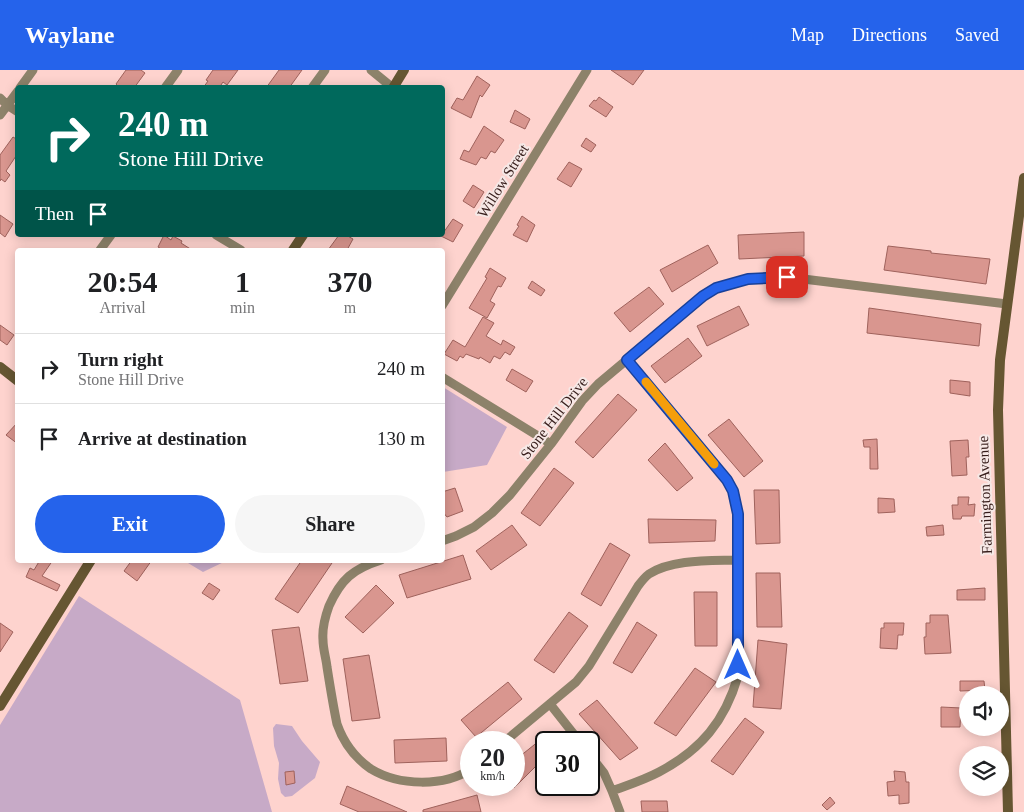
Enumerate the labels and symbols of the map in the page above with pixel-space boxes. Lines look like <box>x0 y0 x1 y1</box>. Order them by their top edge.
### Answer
street label: Willow Street <box>474 141 532 220</box>
pin <box>766 256 808 298</box>
street label: Stone Hill Drive <box>517 374 591 462</box>
street label: Farmington Avenue <box>975 435 995 554</box>
position arrow <box>711 638 763 690</box>
speed limit sign: 30 <box>535 731 600 796</box>

